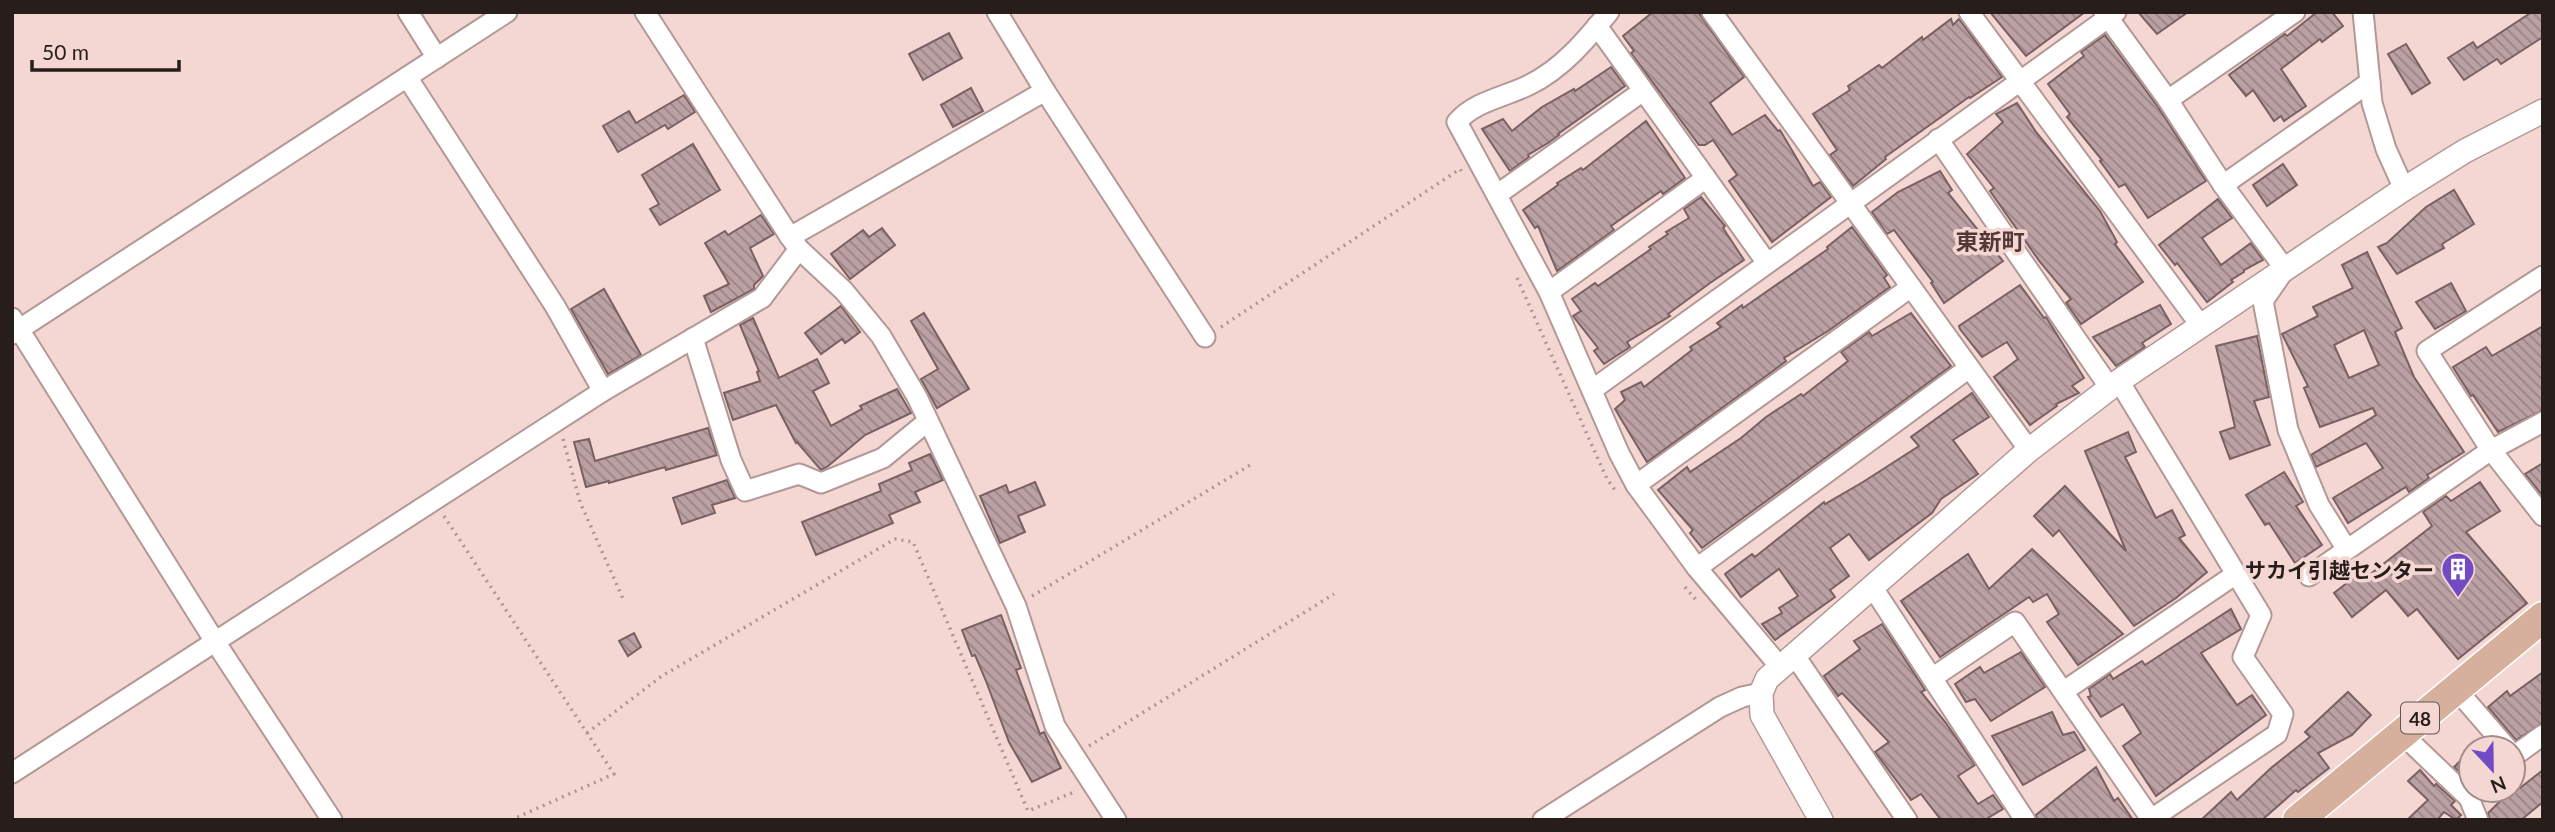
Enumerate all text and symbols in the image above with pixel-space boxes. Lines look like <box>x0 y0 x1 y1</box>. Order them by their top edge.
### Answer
scale bar <box>32 28 178 72</box>
text: 50 m <box>42 39 89 64</box>
district label: 東新町 <box>1956 227 2025 255</box>
building icon: サカイ引越センター <box>2439 550 2477 599</box>
place label: サカイ引越センター <box>2245 557 2434 582</box>
road number: 48 <box>2401 702 2439 734</box>
north arrow <box>2457 734 2527 804</box>
text: N <box>2487 772 2510 799</box>

